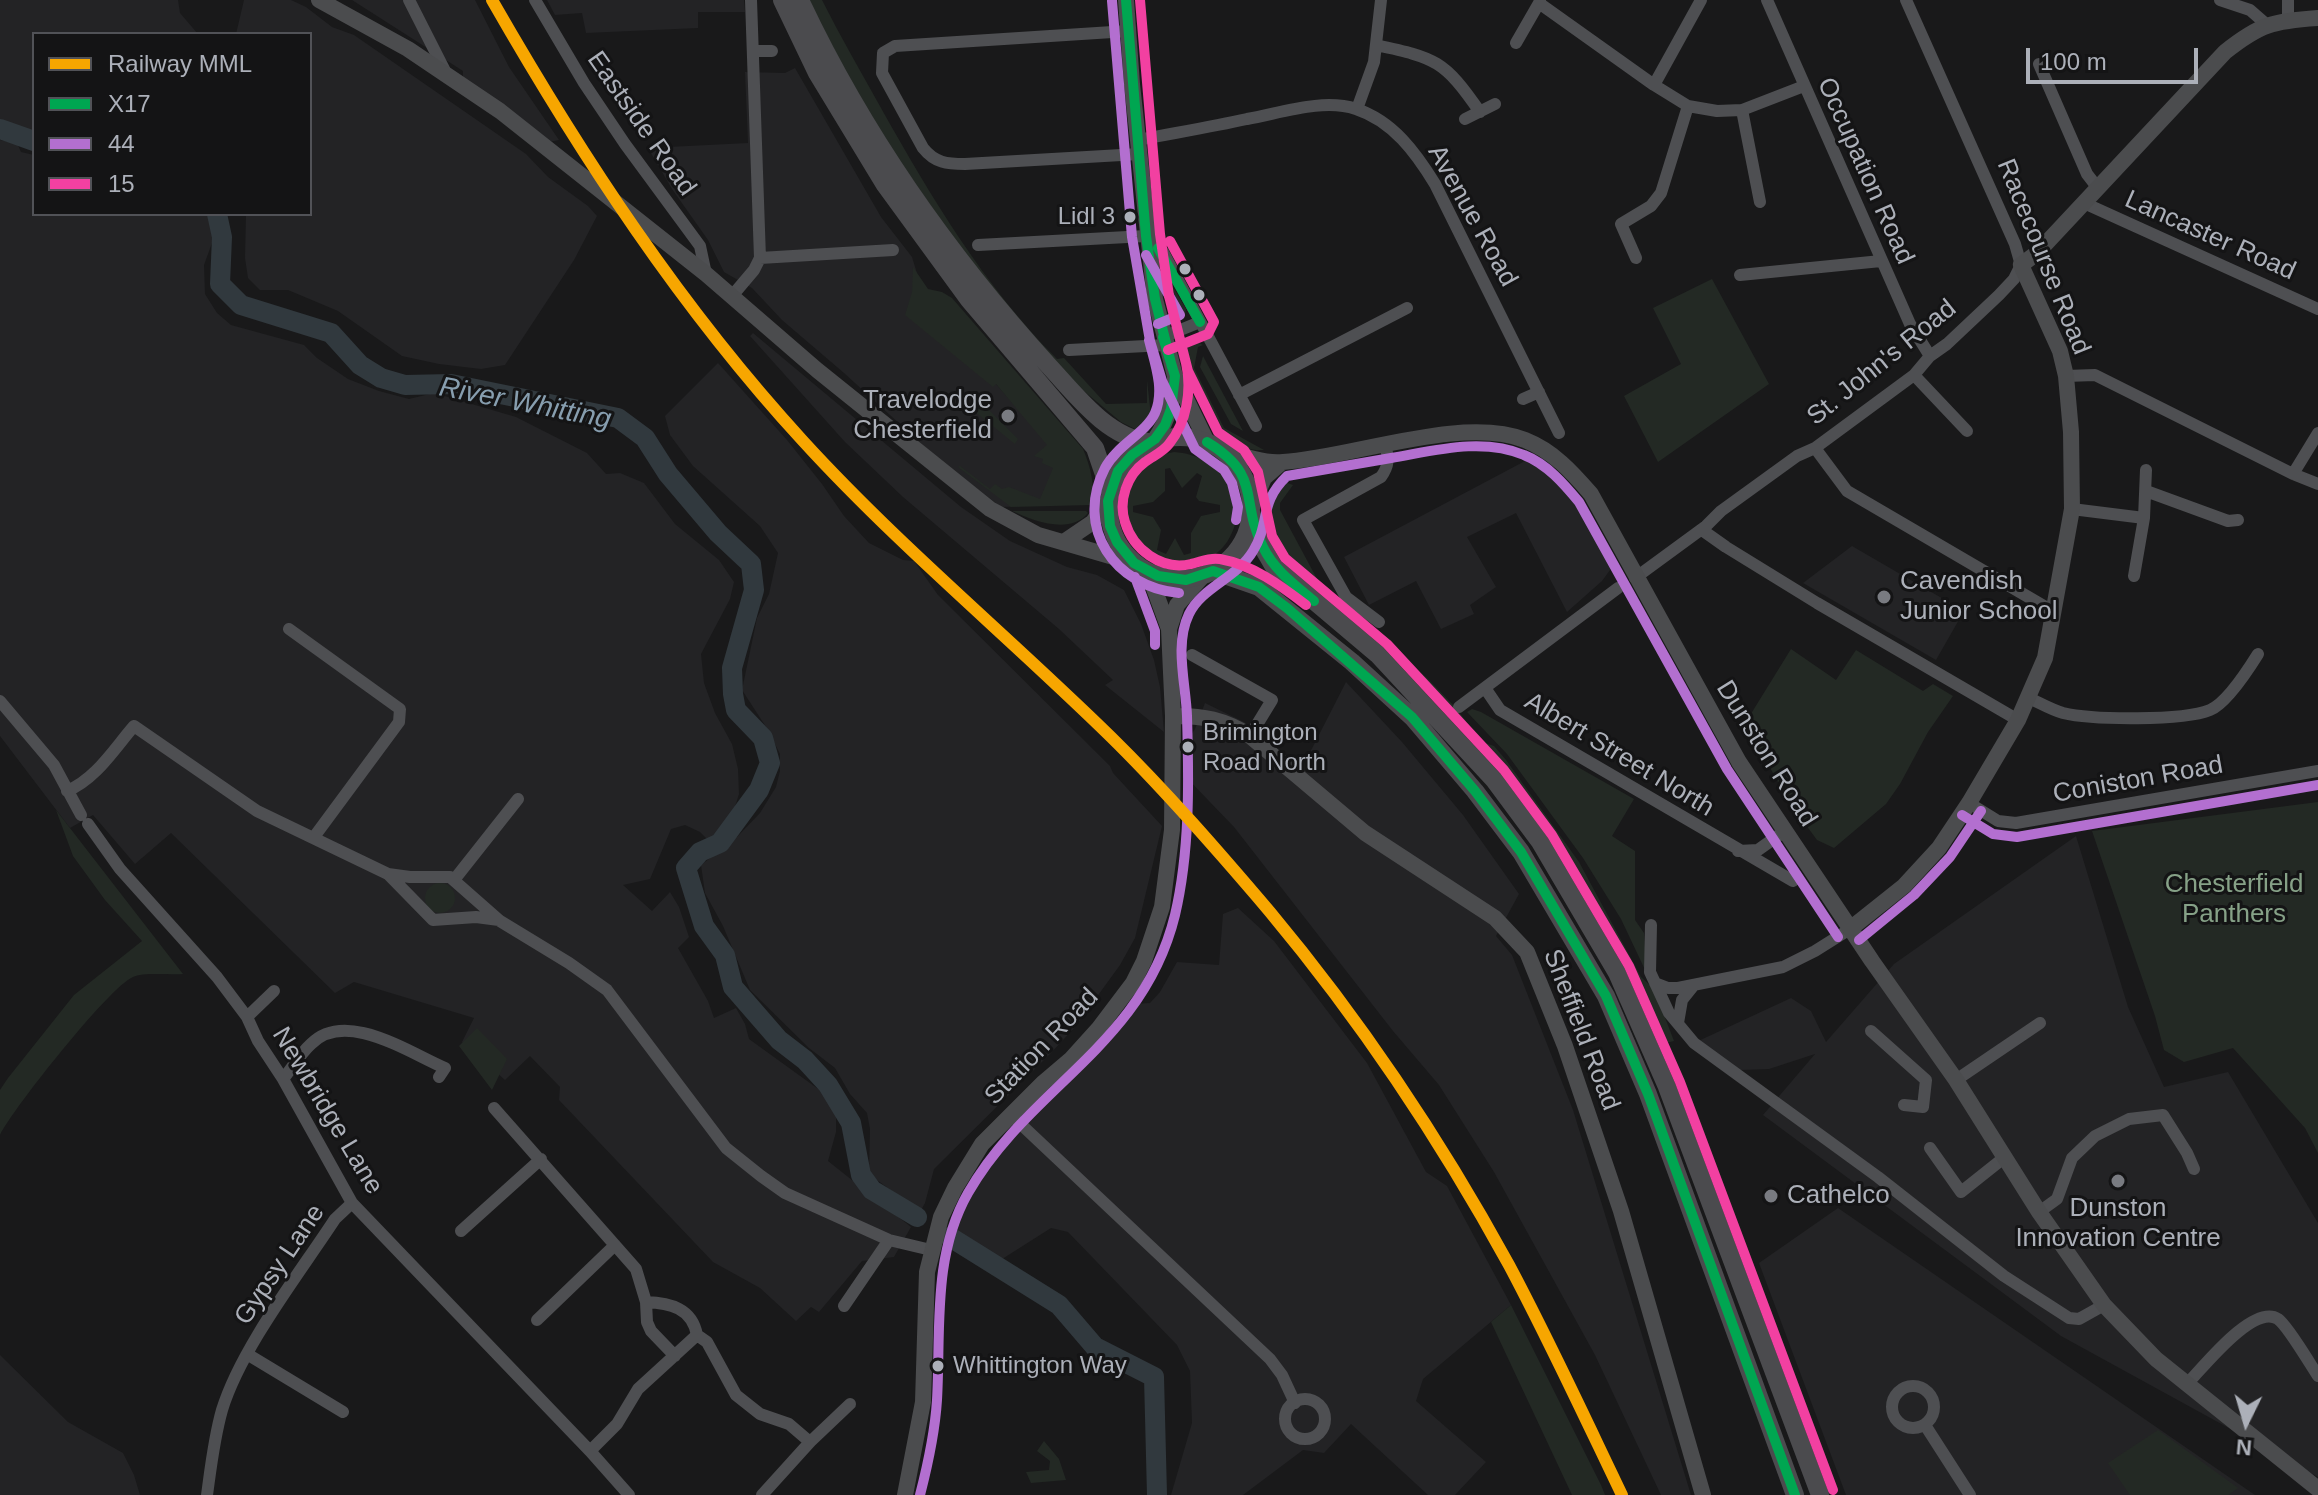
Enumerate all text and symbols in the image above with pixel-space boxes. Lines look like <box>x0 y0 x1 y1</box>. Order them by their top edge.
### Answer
legend <box>32 32 312 216</box>
scale bar <box>2030 32 2202 82</box>
street label: Eastside Road <box>580 46 702 202</box>
text: 100 m <box>2040 48 2107 75</box>
text: Railway MML <box>108 50 252 77</box>
street label: Occupation Road <box>1810 73 1920 269</box>
text: X17 <box>108 90 151 117</box>
text: 44 <box>108 130 135 157</box>
street label: Avenue Road <box>1420 140 1524 292</box>
street label: Racecourse Road <box>1990 155 2096 359</box>
text: 15 <box>108 170 135 197</box>
street label: Lancaster Road <box>2120 184 2300 288</box>
place label: Lidl 3 <box>1058 203 1115 231</box>
marker: Lidl 3 <box>1122 209 1138 225</box>
unlabelled marker <box>1177 261 1193 277</box>
unlabelled marker <box>1191 287 1207 303</box>
street label: St. John's Road <box>1801 293 1963 433</box>
water label: River Whitting <box>436 371 614 437</box>
place label: Travelodge Chesterfield <box>853 385 992 446</box>
marker: Travelodge Chesterfield <box>999 407 1017 425</box>
place label: Cavendish Junior School <box>1900 566 2058 628</box>
marker: Cavendish Junior School <box>1875 588 1893 606</box>
street label: Dunston Road <box>1709 675 1823 833</box>
street label: Albert Street North <box>1519 686 1719 824</box>
place label: Brimington Road North <box>1203 719 1326 775</box>
marker: Brimington Road North <box>1180 739 1196 755</box>
street label: Coniston Road <box>2051 750 2225 810</box>
park label: Chesterfield Panthers <box>2165 869 2303 930</box>
street label: Sheffield Road <box>1536 945 1626 1115</box>
street label: Station Road <box>979 982 1105 1112</box>
street label: Newbridge Lane <box>265 1022 389 1200</box>
marker: Dunston Innovation Centre <box>2109 1172 2127 1190</box>
place label: Cathelco <box>1787 1180 1890 1212</box>
marker: Cathelco <box>1762 1187 1780 1205</box>
place label: Dunston Innovation Centre <box>2015 1193 2221 1254</box>
street label: Gypsy Lane <box>228 1199 332 1331</box>
place label: Whittington Way <box>953 1352 1127 1380</box>
marker: Whittington Way <box>930 1358 946 1374</box>
north arrow <box>2206 1383 2286 1463</box>
text: N <box>2235 1434 2253 1461</box>

